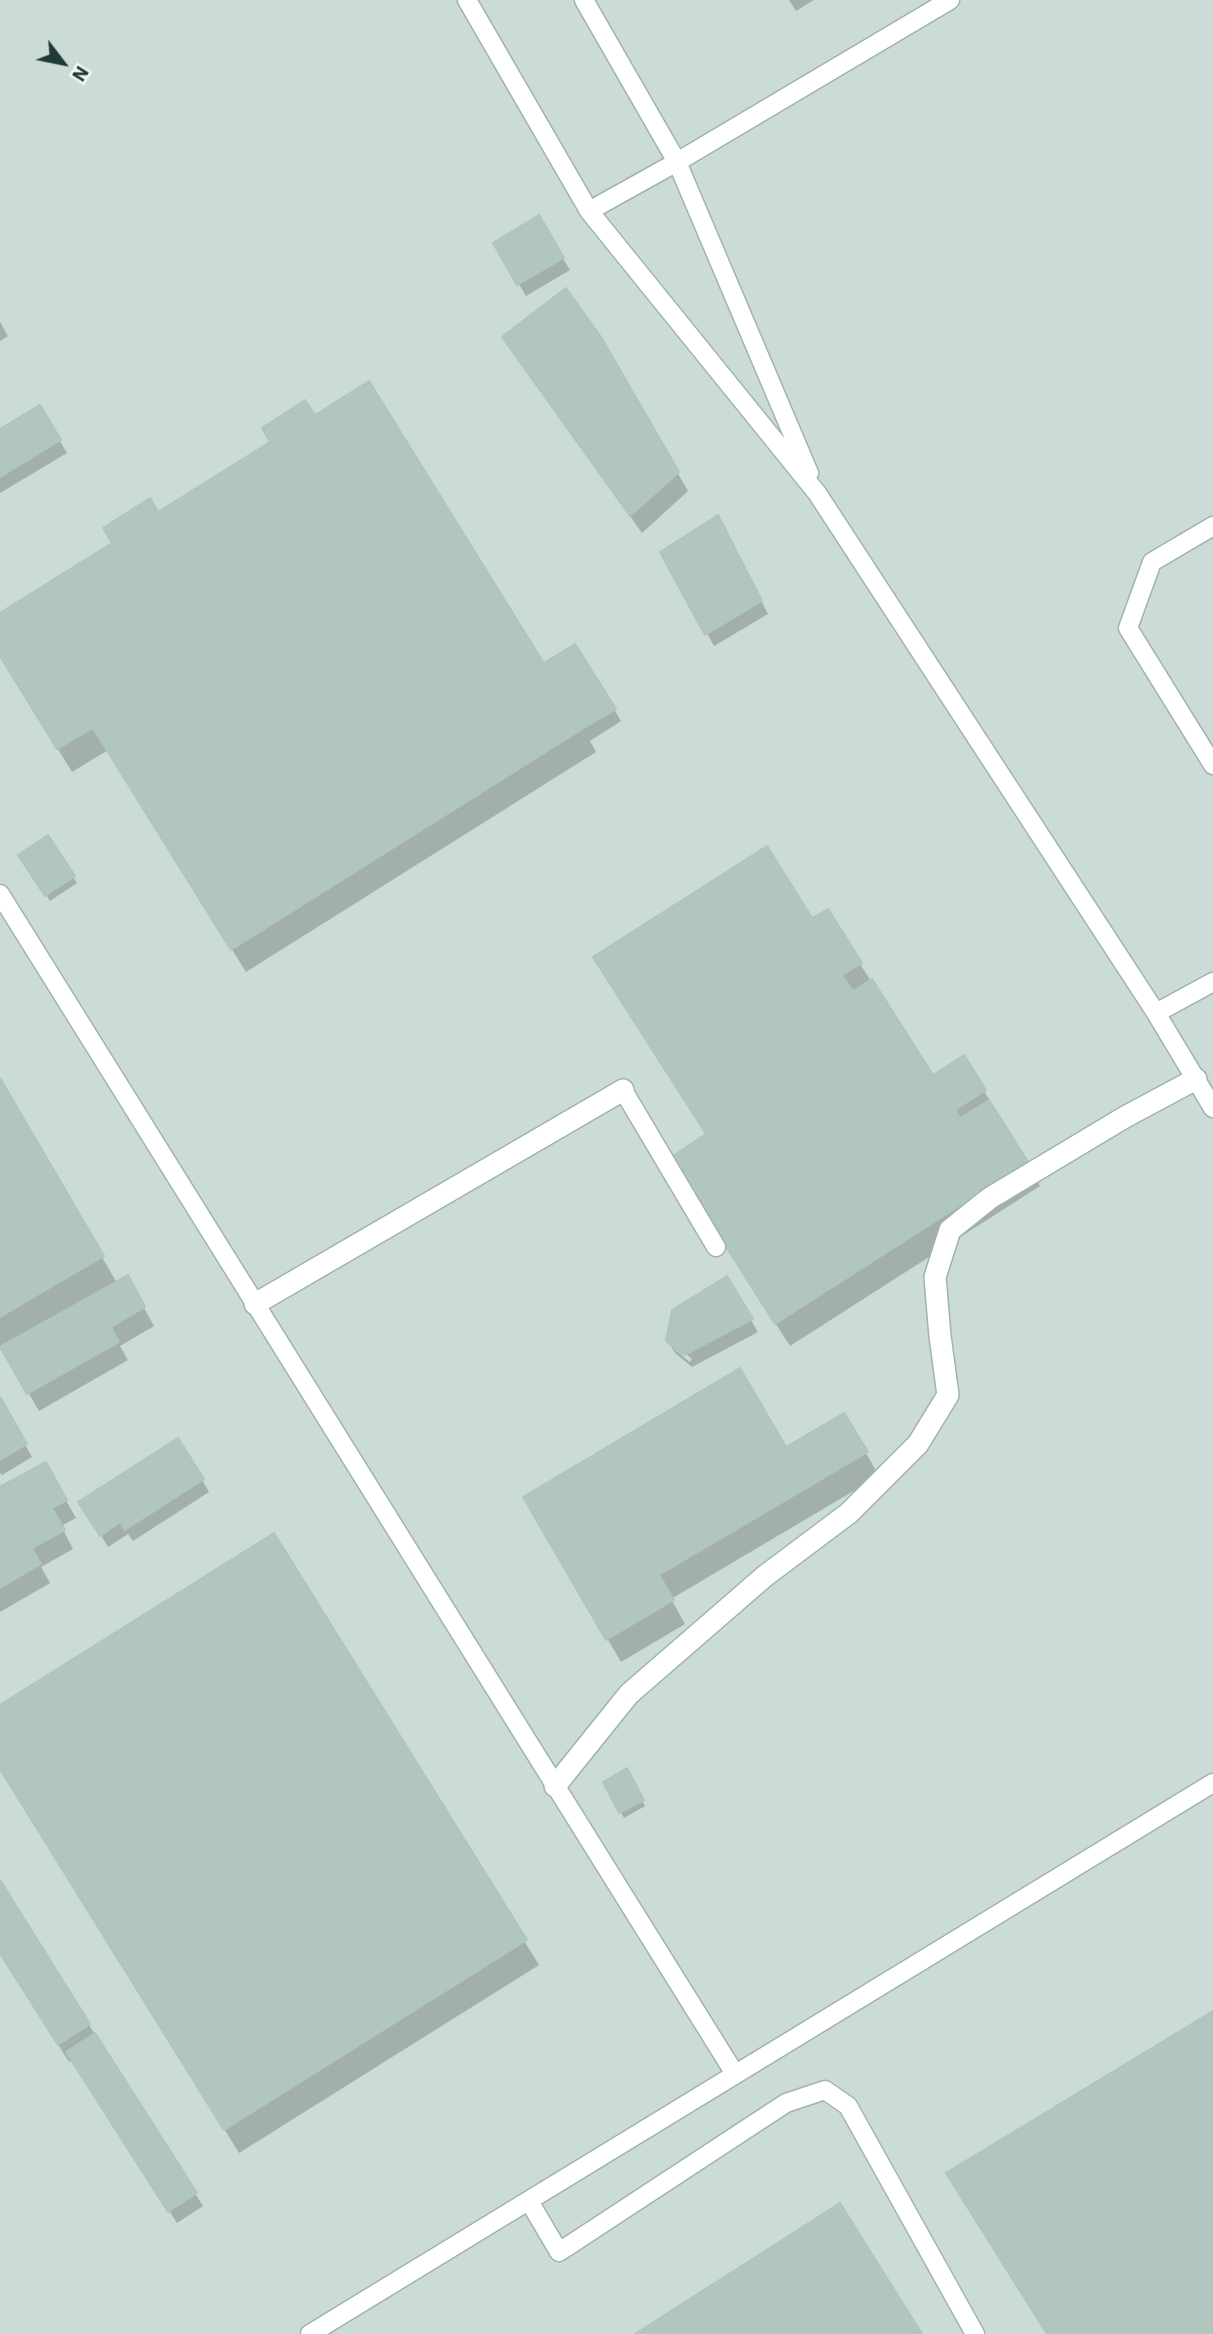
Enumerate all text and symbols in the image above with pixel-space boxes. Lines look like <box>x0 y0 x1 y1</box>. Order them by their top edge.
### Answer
north arrow <box>28 28 98 98</box>
text: N <box>67 62 95 86</box>

